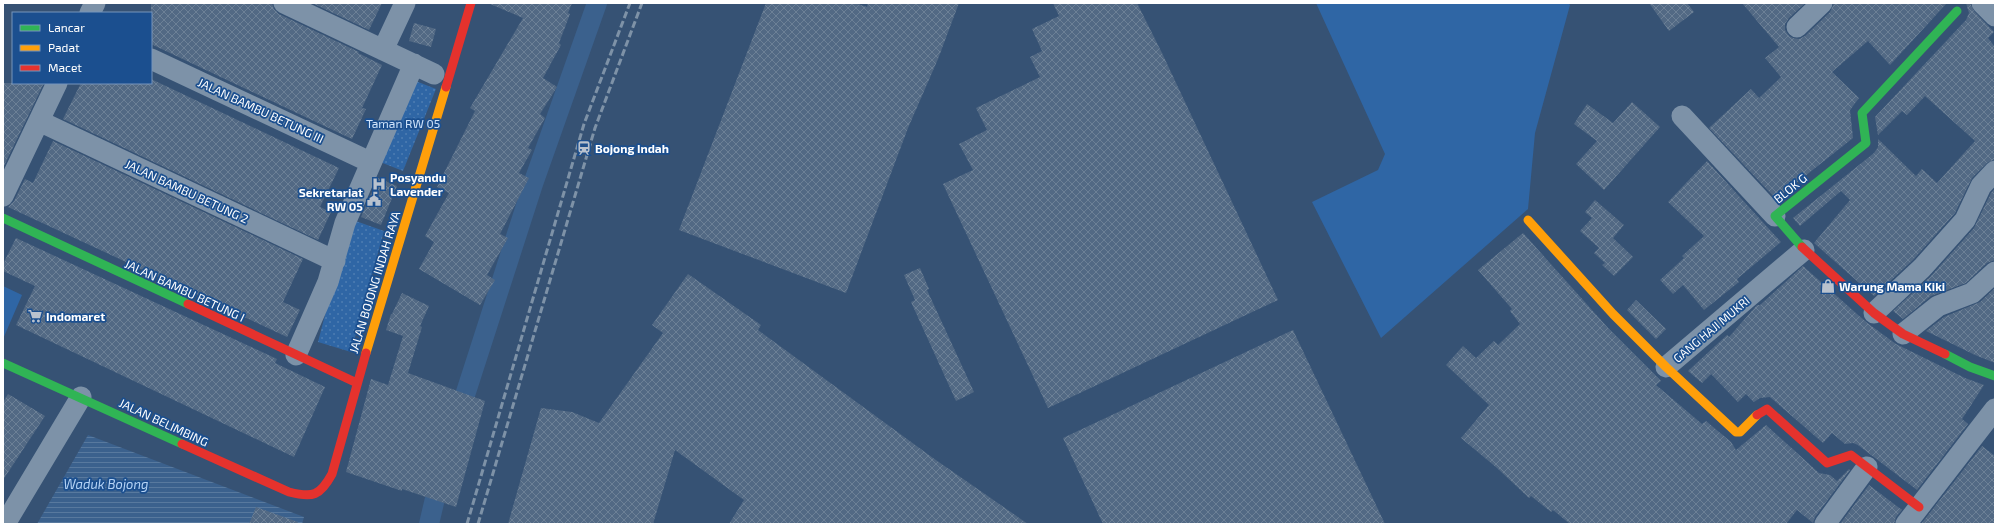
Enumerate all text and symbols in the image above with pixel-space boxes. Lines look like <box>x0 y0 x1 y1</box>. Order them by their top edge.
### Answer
legend <box>12 12 152 84</box>
text: Lancar <box>48 20 85 34</box>
text: Padat <box>48 40 80 54</box>
text: Macet <box>48 60 82 74</box>
street label: JALAN BAMBU BETUNG III <box>196 75 326 145</box>
park label: Taman RW 05 <box>366 116 440 130</box>
station icon: Bojong Indah <box>576 140 592 156</box>
place label: Bojong Indah <box>595 141 669 156</box>
street label: JALAN BAMBU BETUNG 2 <box>123 156 251 226</box>
place label: Posyandu Lavender <box>390 170 446 198</box>
street label: BLOK G <box>1771 170 1809 206</box>
hospital icon: Posyandu Lavender <box>371 176 387 192</box>
place label: Sekretariat RW 05 <box>299 185 363 213</box>
public building icon: Sekretariat RW 05 <box>366 191 382 207</box>
street label: JALAN BOJONG INDAH RAYA <box>346 209 402 355</box>
street label: JALAN BAMBU BETUNG I <box>123 256 247 324</box>
shop icon: Warung Mama Kiki <box>1820 278 1836 294</box>
place label: Warung Mama Kiki <box>1839 279 1945 293</box>
street label: GANG HAJI MUKRI <box>1670 293 1752 365</box>
supermarket icon: Indomaret <box>27 308 43 324</box>
place label: Indomaret <box>46 309 105 323</box>
street label: JALAN BELIMBING <box>117 395 211 449</box>
water label: Waduk Bojong <box>64 476 148 492</box>

